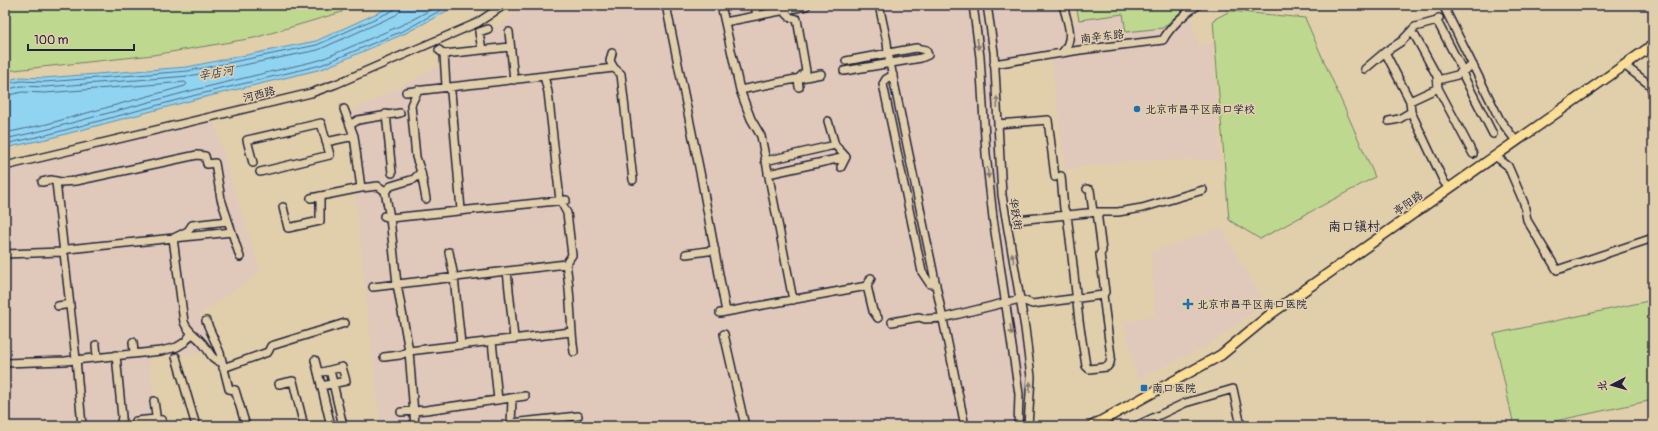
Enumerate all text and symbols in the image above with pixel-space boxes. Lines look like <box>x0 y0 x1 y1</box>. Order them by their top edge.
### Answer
scale bar <box>28 26 134 52</box>
street label: 南辛东路 <box>1079 27 1125 46</box>
text: 100 m <box>34 33 69 48</box>
one-way arrow <box>975 38 981 50</box>
water label: 辛店河 <box>197 63 237 84</box>
street label: 河西路 <box>242 84 277 105</box>
one-way arrow <box>993 96 1000 108</box>
place label: 北京市昌平区南口学校 <box>1145 103 1255 116</box>
marker: 北京市昌平区南口学校 <box>1132 104 1142 114</box>
one-way arrow <box>985 167 991 179</box>
street label: 亭阳路 <box>1391 189 1426 218</box>
street label: 华跃街 <box>1006 197 1025 232</box>
district label: 南口镇村 <box>1328 219 1380 235</box>
one-way arrow <box>1010 252 1016 265</box>
marker: 北京市昌平区南口医院 <box>1182 298 1194 310</box>
place label: 北京市昌平区南口医院 <box>1197 298 1307 311</box>
one-way arrow <box>1008 324 1014 336</box>
north arrow <box>1592 365 1632 405</box>
text: 北 <box>1596 380 1610 392</box>
one-way arrow <box>1027 381 1034 393</box>
place label: 南口医院 <box>1152 382 1196 395</box>
marker: 南口医院 <box>1139 383 1149 393</box>

